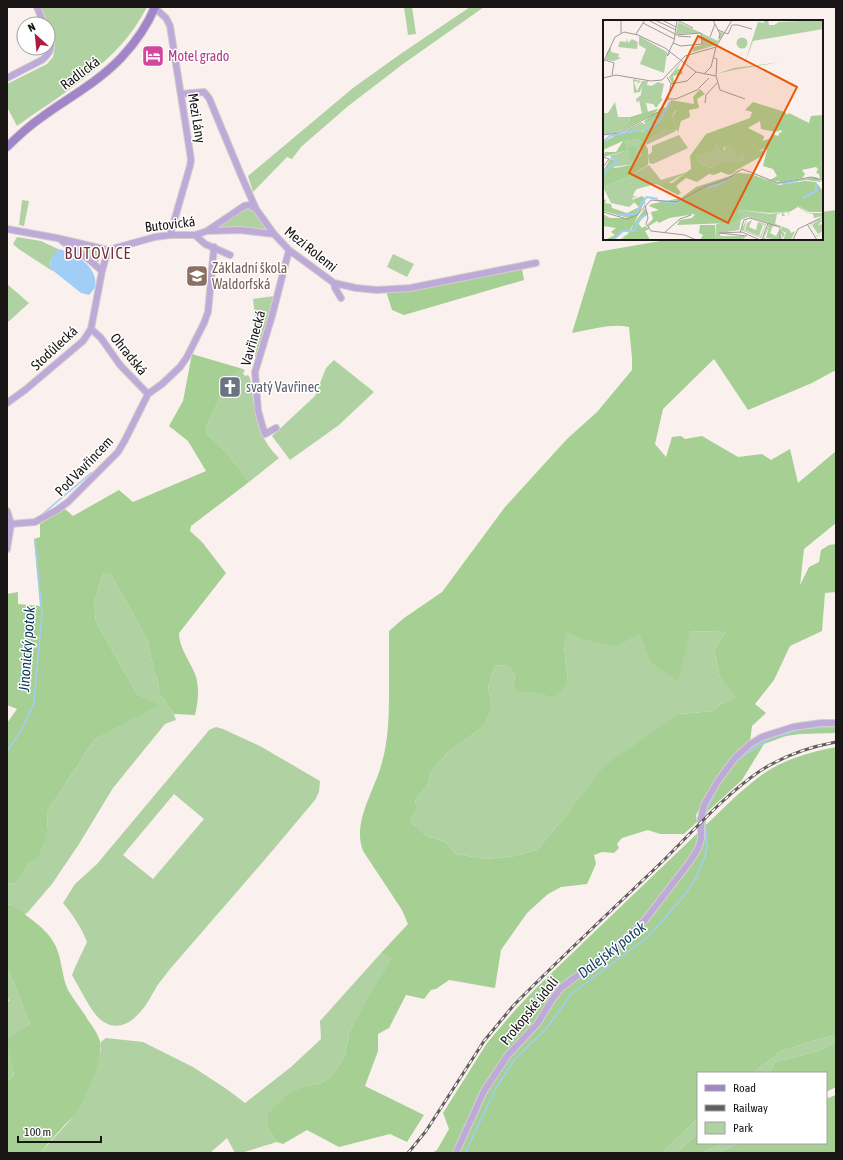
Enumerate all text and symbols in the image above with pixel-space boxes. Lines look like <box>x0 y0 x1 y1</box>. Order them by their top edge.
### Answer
north arrow <box>16 16 56 56</box>
text: N <box>26 20 37 34</box>
inset map <box>603 20 823 240</box>
hotel icon: Motel grado <box>140 43 166 69</box>
place label: Motel grado <box>168 48 229 64</box>
street label: Radlická <box>57 53 103 93</box>
street label: Mezi Lány <box>185 92 209 144</box>
street label: Butovická <box>144 213 196 235</box>
street label: Mezi Rolemi <box>282 223 340 275</box>
district label: BUTOVICE <box>65 244 131 262</box>
place label: Základní škola Waldorfská <box>212 260 287 292</box>
school or university icon: Základní škola Waldorfská <box>184 263 210 289</box>
street label: Vavřinecká <box>237 308 269 368</box>
street label: Stodůlecká <box>28 323 80 373</box>
street label: Ohradská <box>107 330 151 378</box>
church icon: svatý Vavřinec <box>217 374 243 400</box>
place label: svatý Vavřinec <box>246 379 320 395</box>
street label: Pod Vavřincem <box>52 433 116 499</box>
water label: Jinonický potok <box>15 605 38 693</box>
water label: Dalejský potok <box>574 918 649 981</box>
street label: Prokopské údolí <box>497 974 561 1048</box>
legend <box>697 1072 827 1144</box>
text: Road <box>733 1081 756 1095</box>
text: Railway <box>733 1101 768 1115</box>
scale bar <box>18 1118 101 1144</box>
text: Park <box>733 1121 754 1135</box>
text: 100 m <box>24 1125 51 1139</box>

